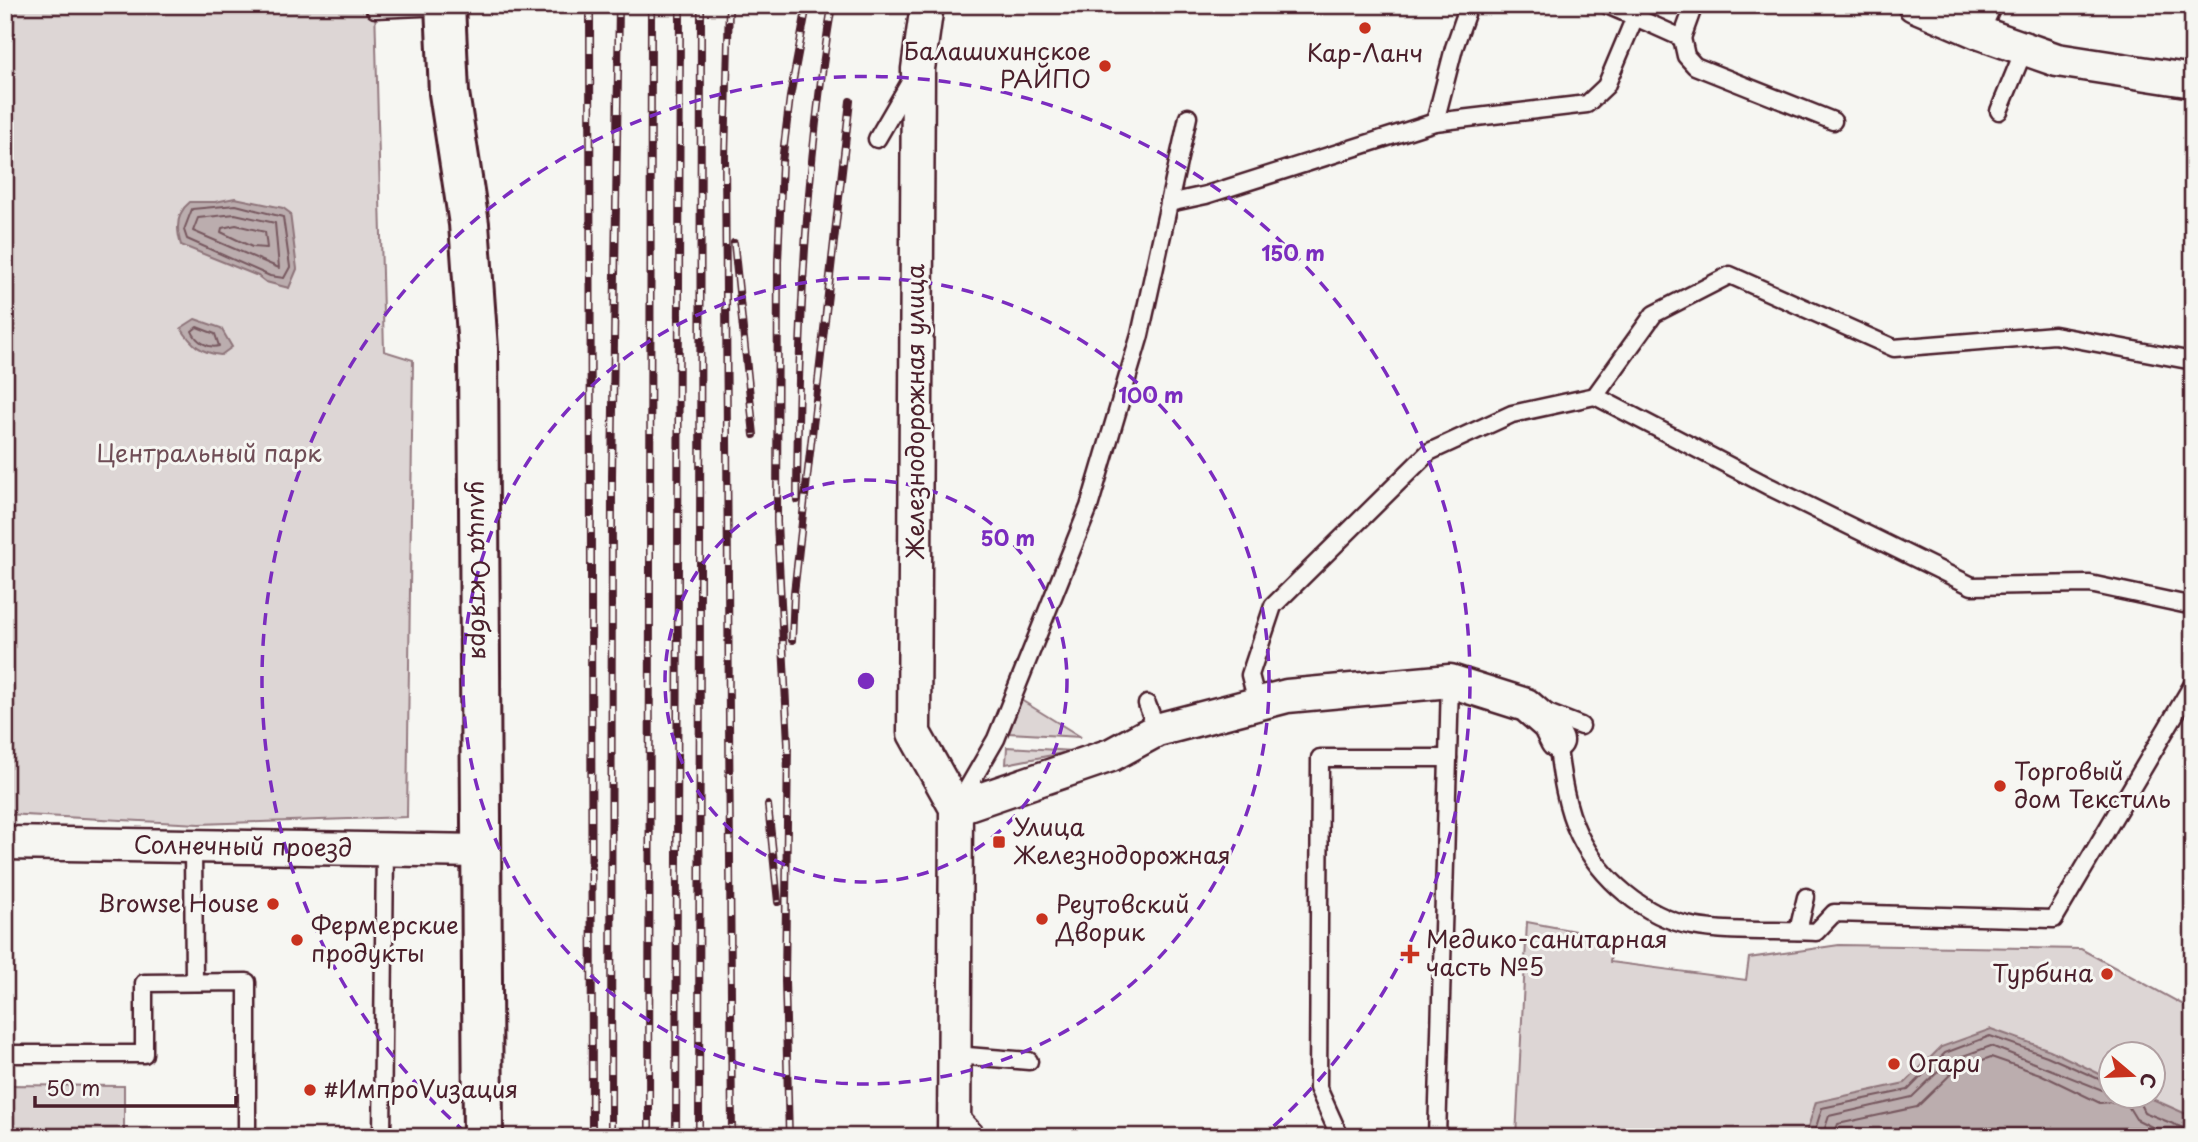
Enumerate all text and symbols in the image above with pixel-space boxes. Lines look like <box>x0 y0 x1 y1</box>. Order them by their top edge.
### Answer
marker: Кар-Ланч <box>1357 20 1373 36</box>
place label: Балашихинское РАЙПО <box>904 32 1091 96</box>
place label: Кар-Ланч <box>1307 34 1423 70</box>
marker: Балашихинское РАЙПО <box>1097 58 1113 74</box>
text: 150 m <box>1261 236 1325 268</box>
street label: Железнодорожная улица <box>896 264 932 560</box>
text: 100 m <box>1118 378 1184 410</box>
park label: Центральный парк <box>96 434 322 470</box>
street label: улица Октября <box>463 480 500 660</box>
text: 50 m <box>981 521 1035 553</box>
centre of rings <box>854 669 878 693</box>
place label: Торговый дом Текстиль <box>2014 752 2171 816</box>
marker: Торговый дом Текстиль <box>1992 778 2008 794</box>
place label: Улица Железнодорожная <box>1013 808 1231 872</box>
street label: Солнечный проезд <box>133 825 353 865</box>
marker: Улица Железнодорожная <box>991 834 1007 850</box>
place label: Browse House <box>98 884 259 920</box>
place label: Реутовский Дворик <box>1055 885 1189 949</box>
marker: Browse House <box>265 896 281 912</box>
place label: Фермерские продукты <box>311 906 459 970</box>
marker: Реутовский Дворик <box>1034 911 1050 927</box>
place label: Медико-санитарная часть №5 <box>1426 920 1668 984</box>
marker: Фермерские продукты <box>289 932 305 948</box>
marker: Медико-санитарная часть №5 <box>1400 944 1420 964</box>
place label: Турбина <box>1992 954 2093 990</box>
marker: Турбина <box>2099 966 2115 982</box>
north arrow <box>2096 1040 2166 1110</box>
place label: Огари <box>1908 1044 1981 1080</box>
marker: Огари <box>1886 1056 1902 1072</box>
scale bar <box>35 1065 236 1109</box>
place label: #ИмпроVизация <box>324 1070 518 1106</box>
text: С <box>2133 1070 2165 1092</box>
text: 50 m <box>46 1071 100 1103</box>
marker: #ИмпроVизация <box>302 1082 318 1098</box>

